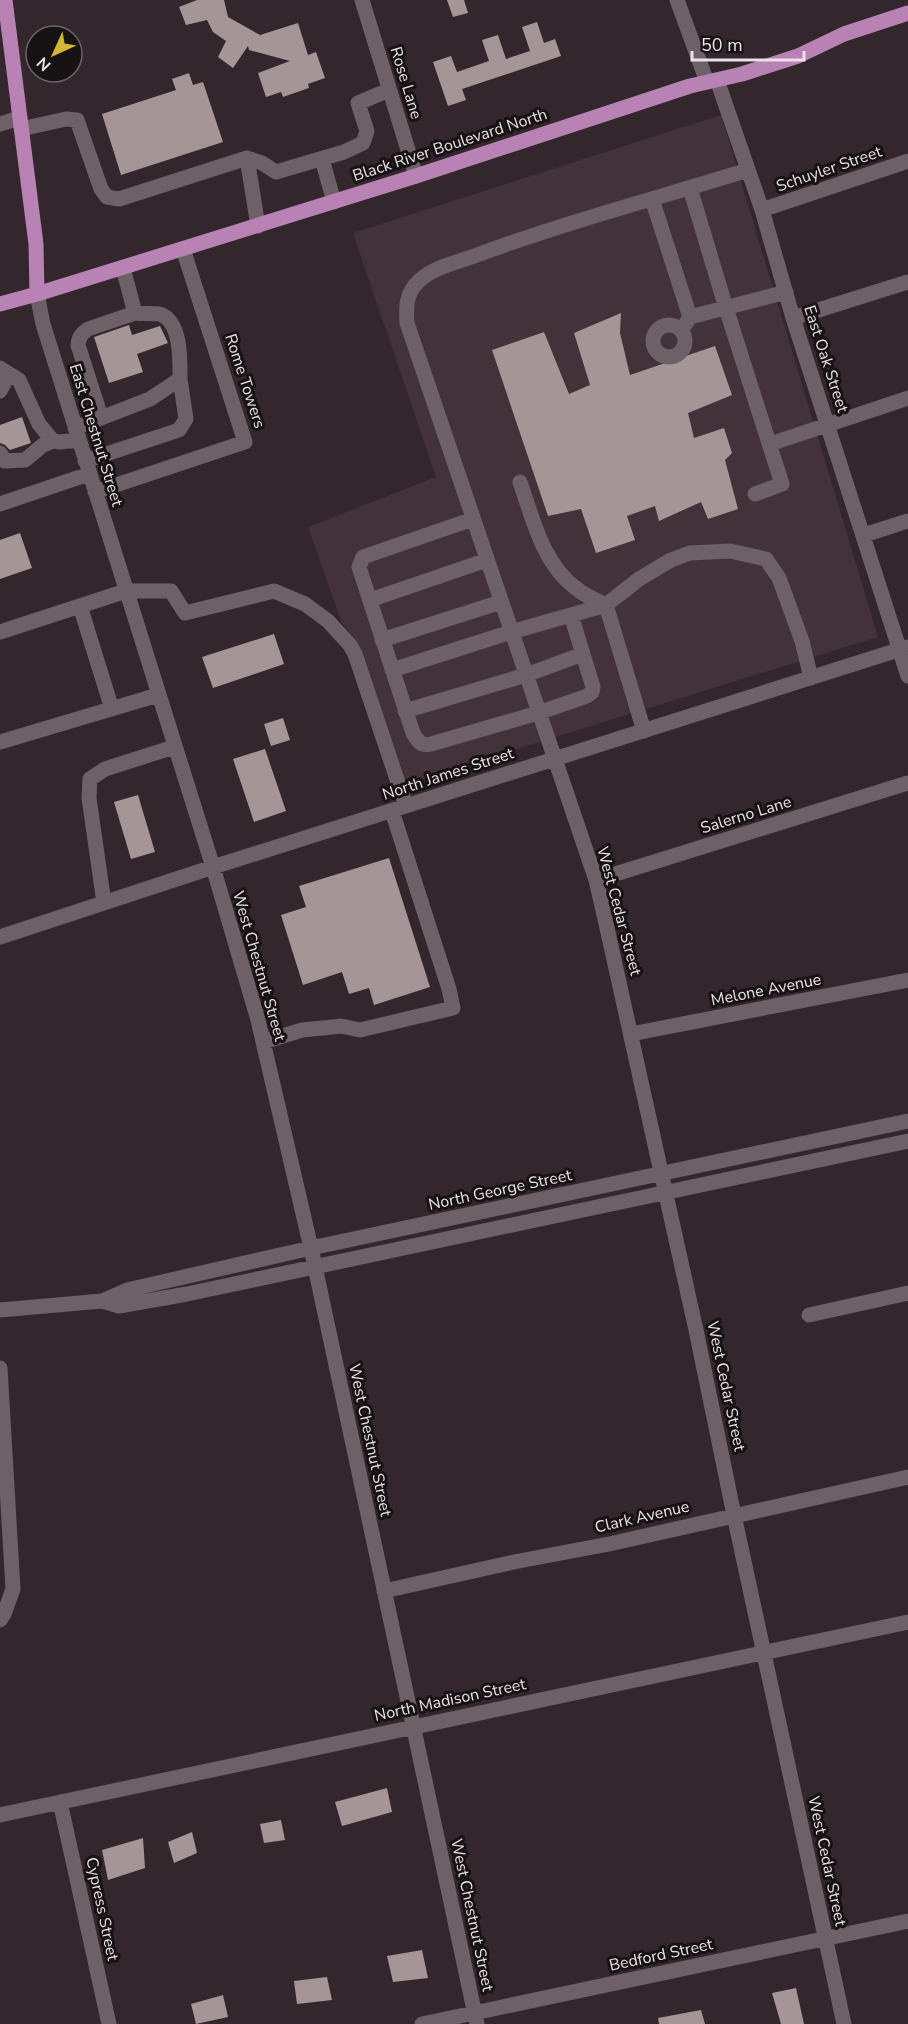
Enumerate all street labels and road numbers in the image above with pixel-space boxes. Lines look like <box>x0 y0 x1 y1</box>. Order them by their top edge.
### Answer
street label: Rose Lane <box>385 44 427 122</box>
street label: Black River Boulevard North <box>350 103 550 187</box>
street label: Schuyler Street <box>773 141 885 197</box>
street label: East Oak Street <box>798 303 854 416</box>
street label: Rome Towers <box>219 331 271 431</box>
street label: East Chestnut Street <box>64 361 128 509</box>
street label: North James Street <box>379 742 517 806</box>
street label: Salerno Lane <box>698 791 794 839</box>
street label: West Cedar Street <box>591 844 647 978</box>
street label: West Chestnut Street <box>227 888 291 1044</box>
street label: Melone Avenue <box>709 969 823 1011</box>
street label: North George Street <box>426 1164 574 1216</box>
street label: West Cedar Street <box>701 1319 751 1453</box>
street label: West Chestnut Street <box>343 1362 397 1519</box>
street label: Clark Avenue <box>593 1495 691 1539</box>
street label: North Madison Street <box>372 1673 528 1727</box>
street label: West Cedar Street <box>802 1794 852 1928</box>
street label: West Chestnut Street <box>445 1837 499 1994</box>
street label: Cypress Street <box>80 1855 124 1963</box>
street label: Bedford Street <box>607 1933 715 1977</box>

